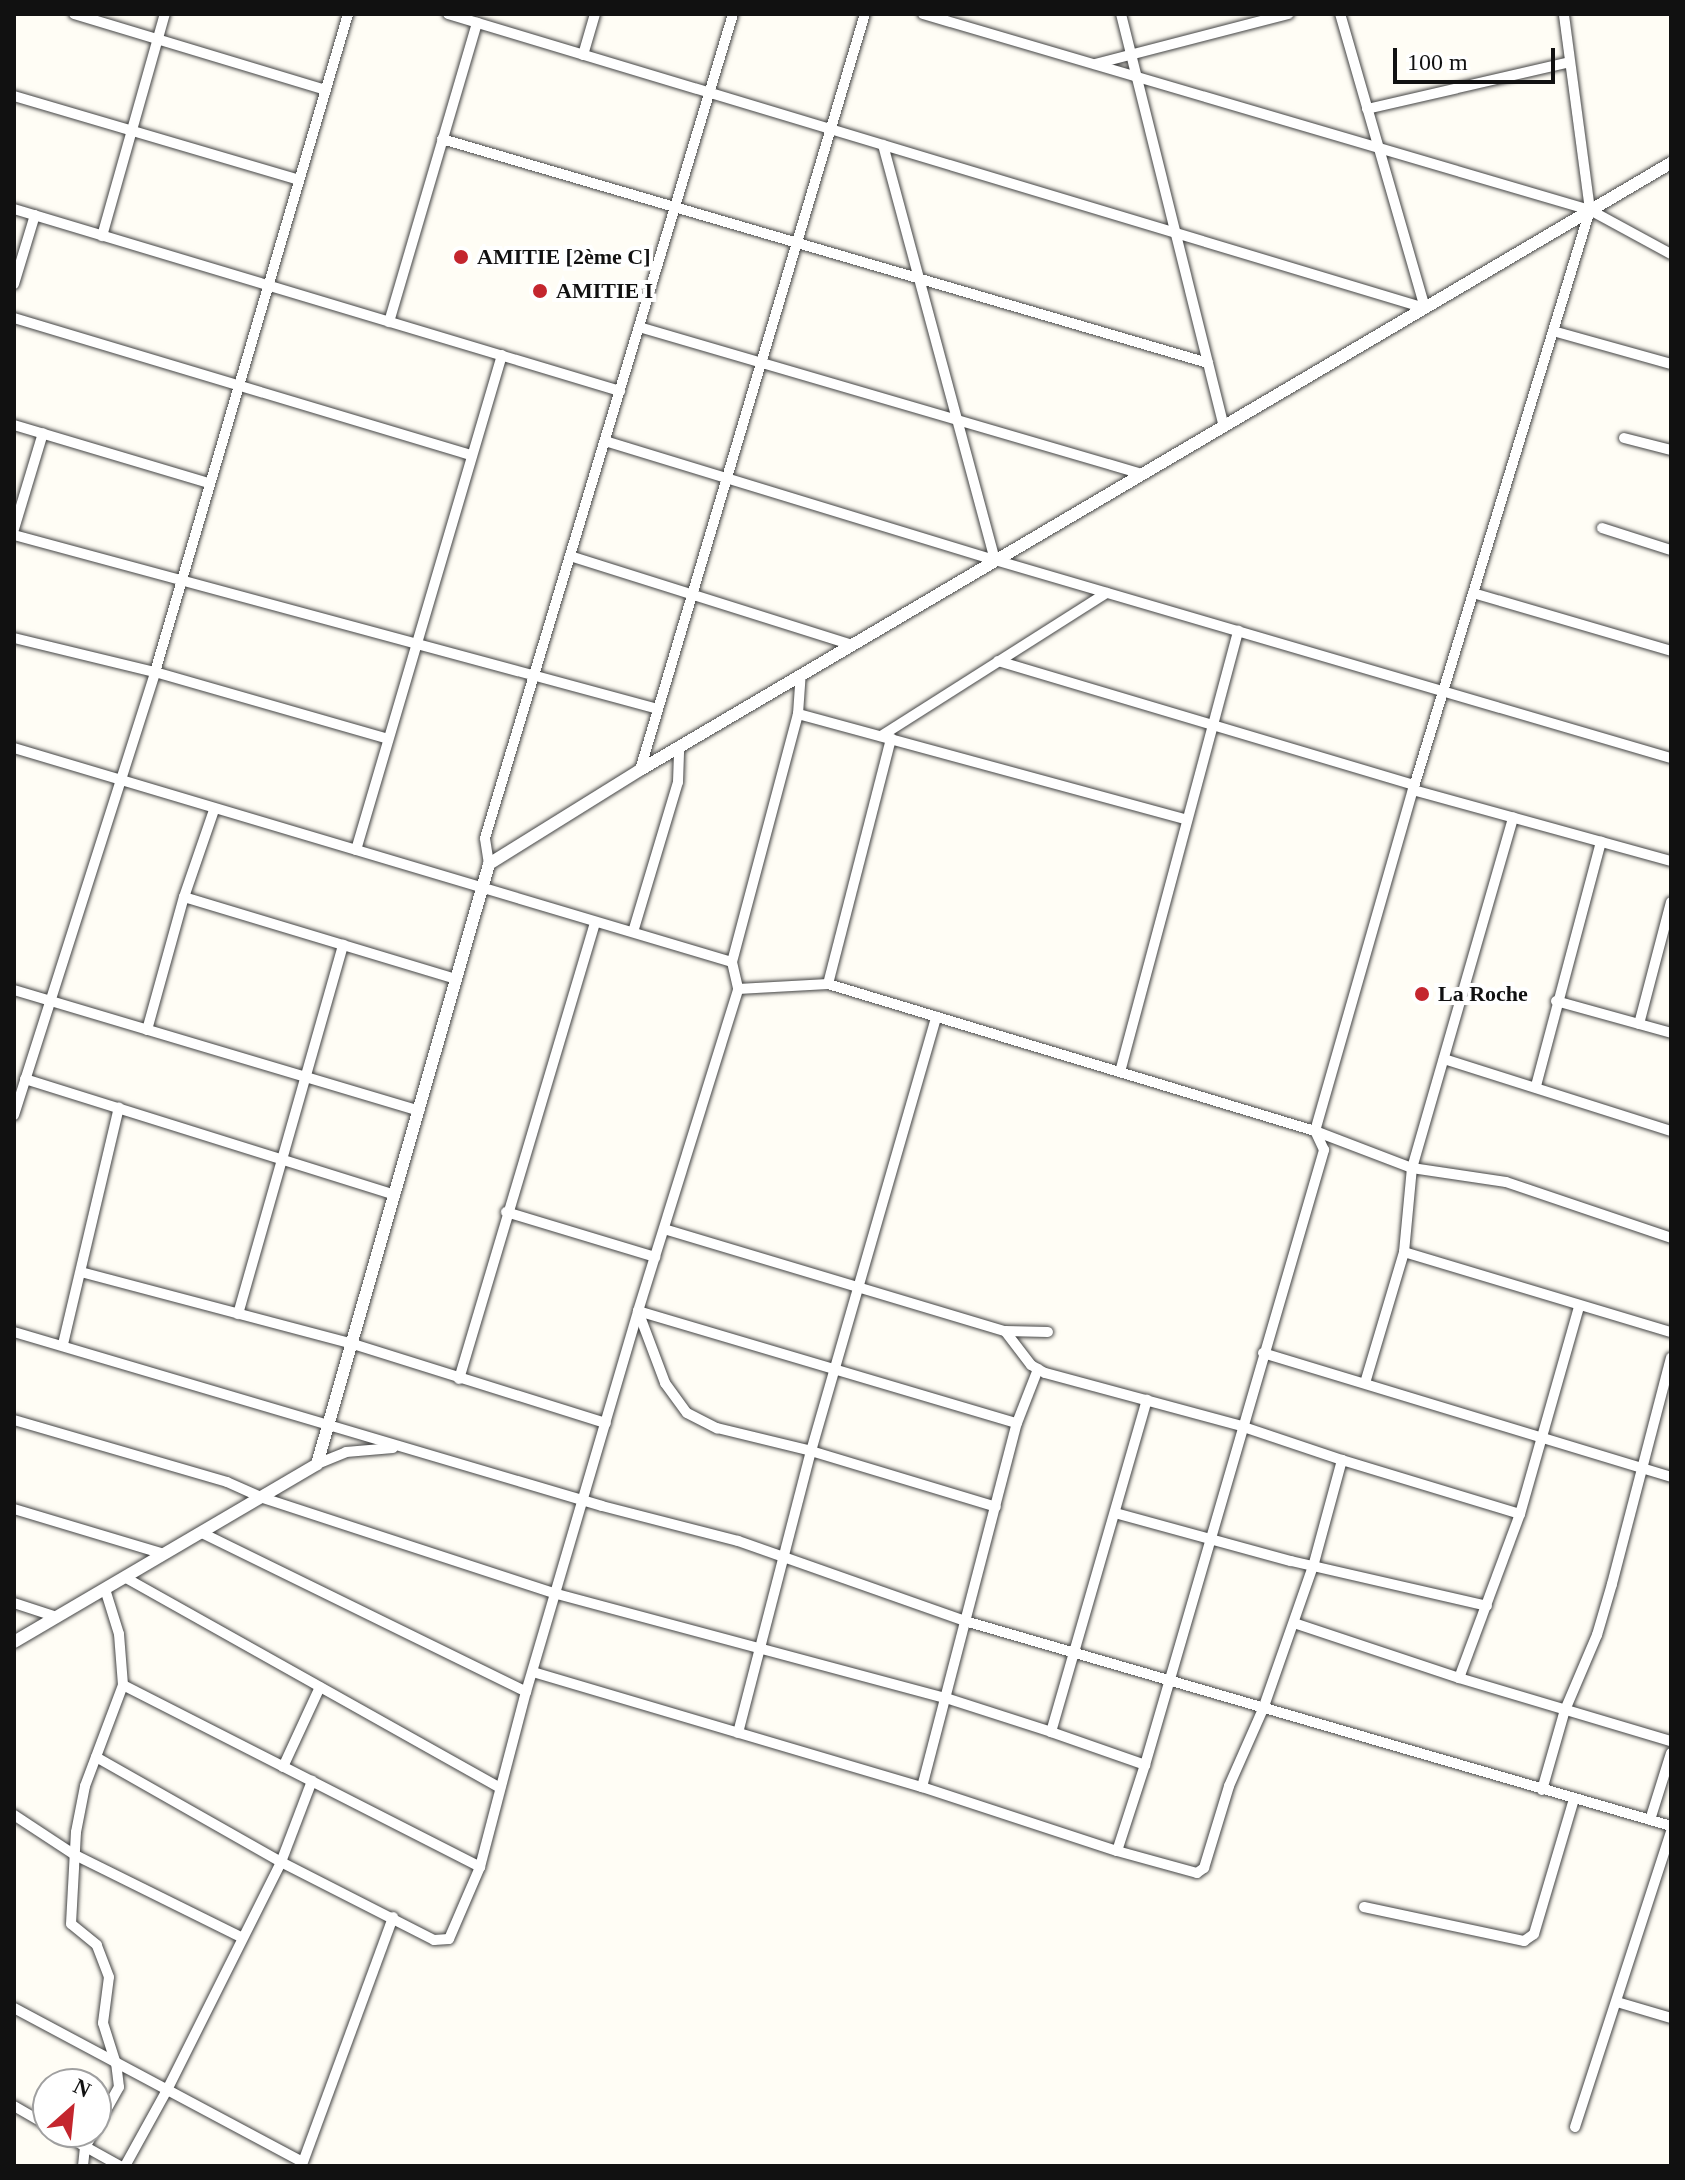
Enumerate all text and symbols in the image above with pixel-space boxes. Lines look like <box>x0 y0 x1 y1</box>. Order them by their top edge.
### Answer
scale bar <box>1397 32 1559 82</box>
text: 100 m <box>1407 49 1468 75</box>
place label: AMITIE [2ème C] <box>477 244 651 270</box>
marker: AMITIE [2ème C] <box>452 248 470 266</box>
place label: AMITIE I <box>556 278 653 304</box>
marker: AMITIE I <box>531 282 549 300</box>
place label: La Roche <box>1438 981 1528 1007</box>
marker: La Roche <box>1413 985 1431 1003</box>
north arrow <box>32 2068 112 2148</box>
text: N <box>69 2073 95 2103</box>

